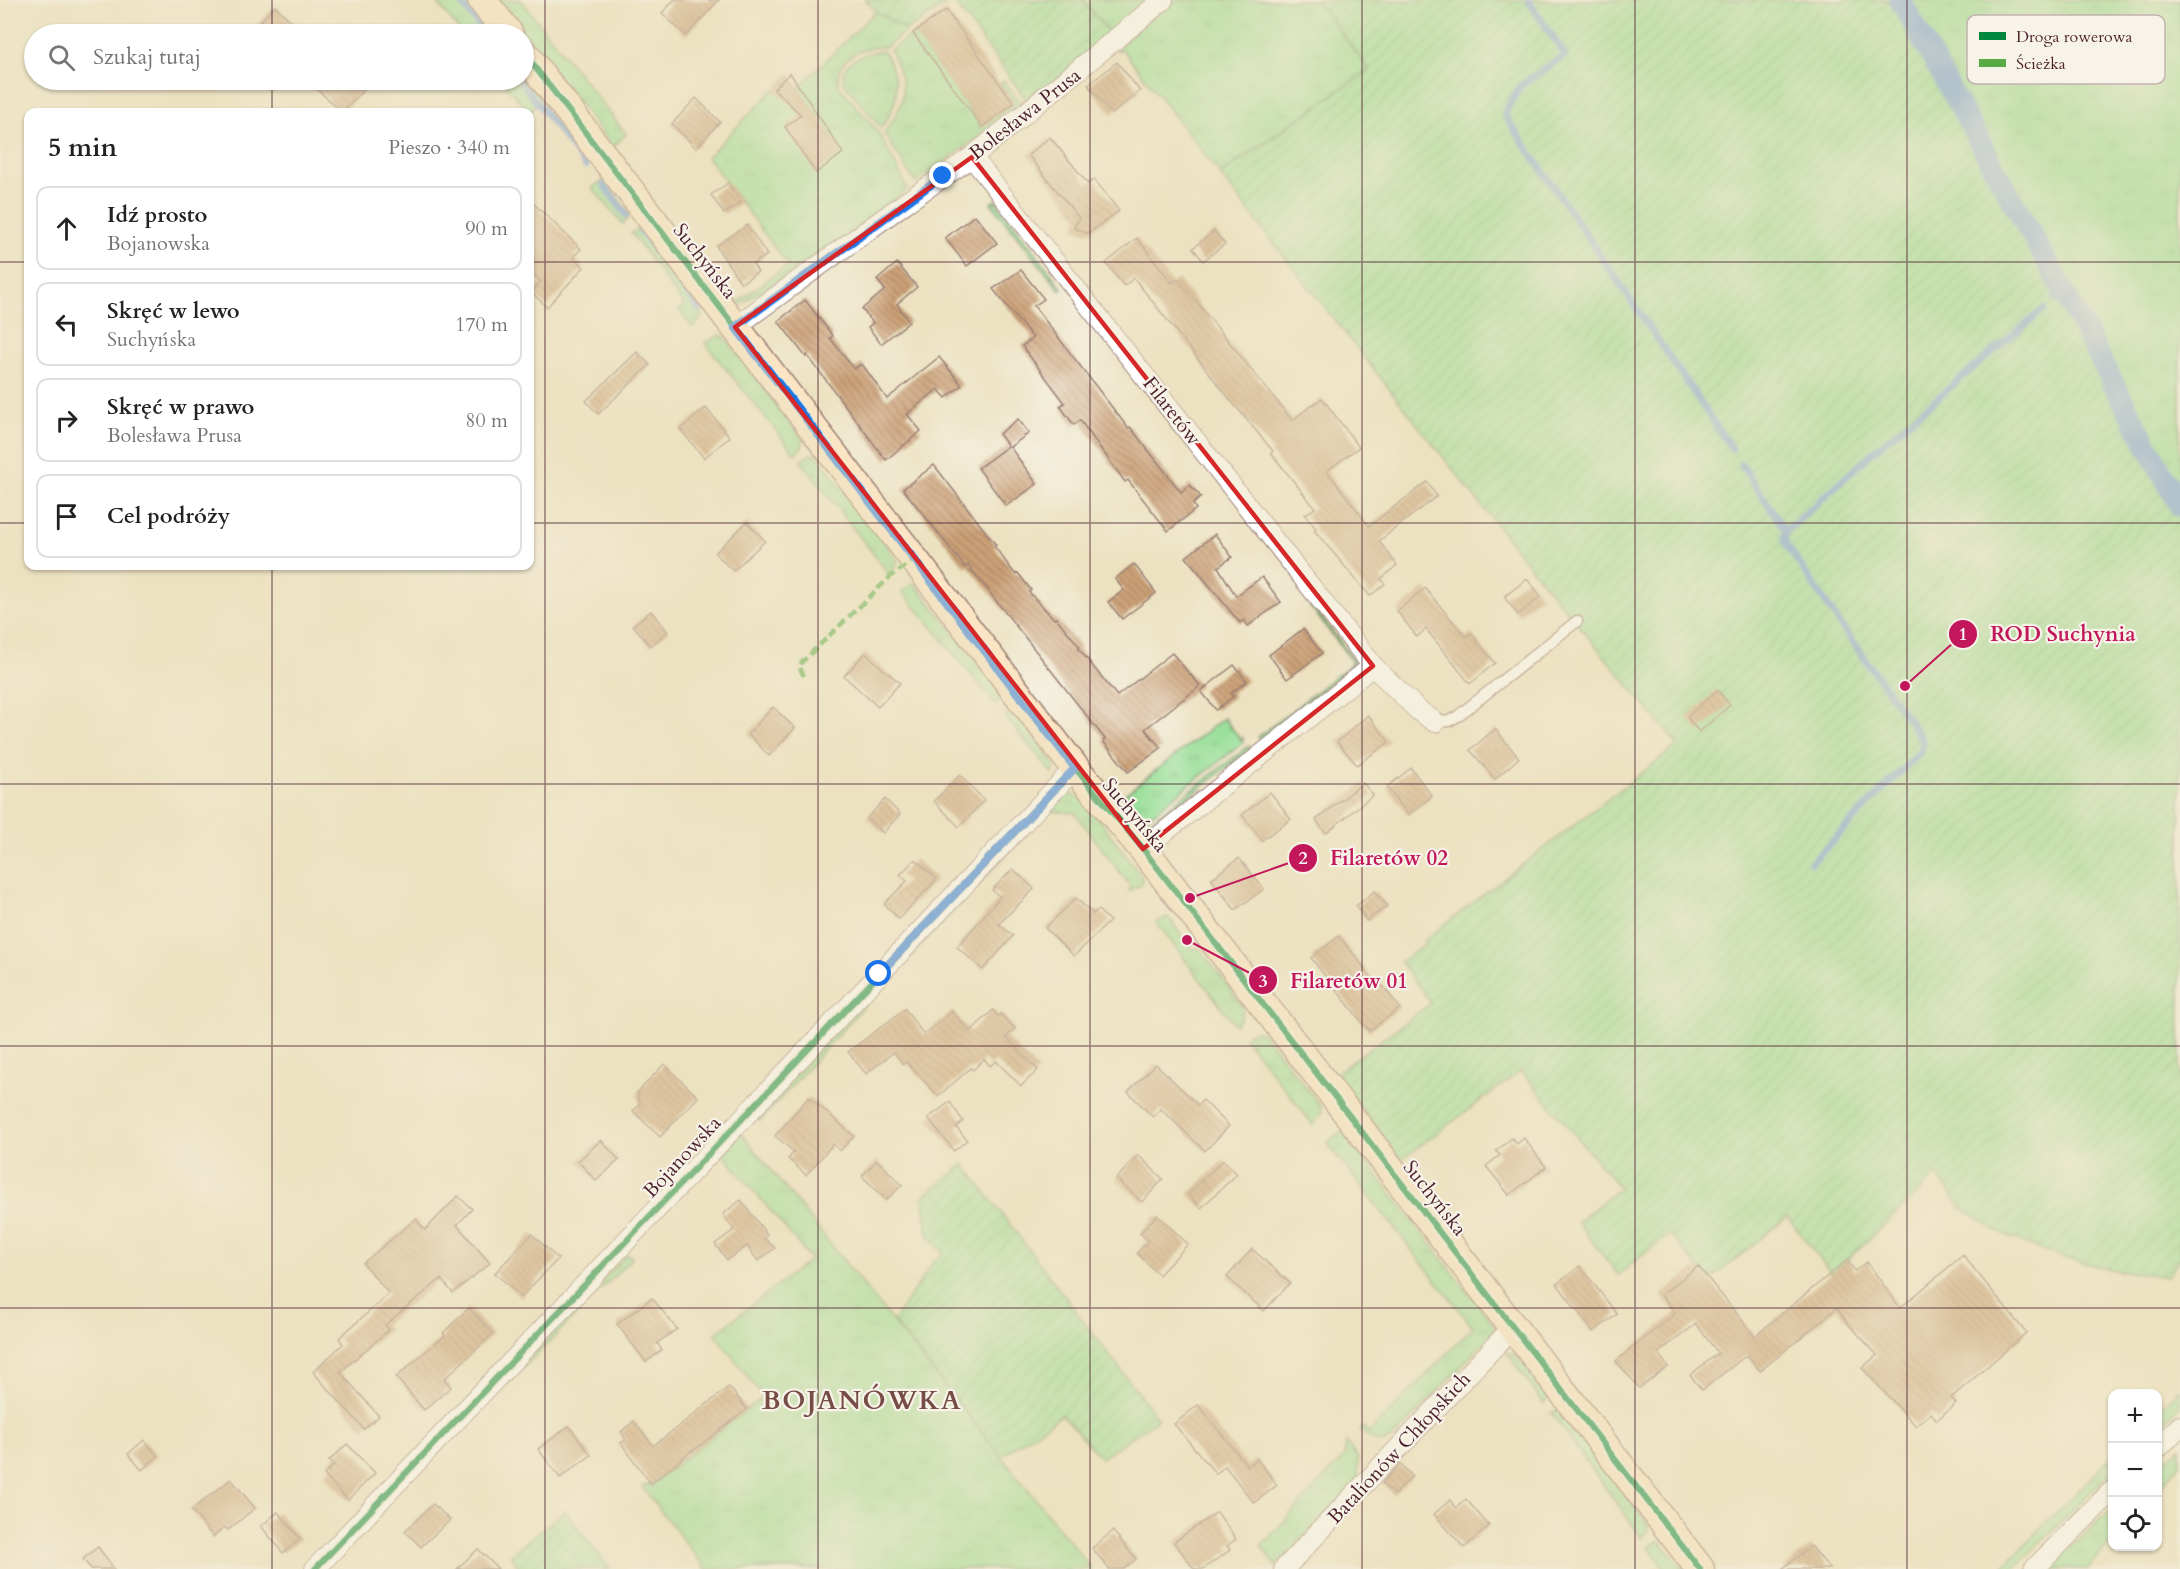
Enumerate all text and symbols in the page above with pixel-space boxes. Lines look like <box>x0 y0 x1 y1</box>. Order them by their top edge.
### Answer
legend <box>1967 15 2165 84</box>
search box <box>24 24 534 90</box>
text: Droga rowerowa <box>2016 26 2133 48</box>
icon: search <box>45 41 78 74</box>
text: Szukaj tutaj <box>93 42 201 72</box>
text: Ścieżka <box>2016 53 2066 75</box>
street label: Bolesława Prusa <box>964 62 1087 166</box>
text: 5 min <box>48 130 117 165</box>
text: Pieszo · 340 m <box>388 134 510 161</box>
route end <box>929 162 955 188</box>
text: Idź prosto <box>107 200 207 230</box>
icon: ahead <box>50 212 83 245</box>
text: 90 m <box>465 215 508 242</box>
street label: Suchyńska <box>667 218 743 305</box>
text: Bojanowska <box>107 230 210 257</box>
text: Skręć w lewo <box>107 296 240 326</box>
icon: left <box>50 308 83 341</box>
text: 170 m <box>455 311 508 338</box>
text: Suchyńska <box>107 326 196 353</box>
street label: Filaretów <box>1137 371 1207 451</box>
text: Skręć w prawo <box>107 392 254 422</box>
icon: right <box>50 404 83 437</box>
text: 80 m <box>465 407 508 434</box>
text: Bolesława Prusa <box>107 422 242 449</box>
icon: arrive <box>50 500 83 533</box>
text: Cel podróży <box>107 501 230 531</box>
callout: ROD Suchynia <box>1948 614 2148 653</box>
text: ROD Suchynia <box>1990 620 2136 649</box>
text: 1 <box>1958 622 1968 647</box>
street label: Suchyńska <box>1096 772 1174 858</box>
callout: Filaretów 02 <box>1288 838 1460 877</box>
text: Filaretów 02 <box>1330 844 1448 873</box>
text: 2 <box>1298 846 1308 871</box>
route start <box>865 960 891 986</box>
callout: Filaretów 01 <box>1248 961 1420 1000</box>
text: Filaretów 01 <box>1290 967 1408 996</box>
text: 3 <box>1258 969 1268 994</box>
street label: Bojanowska <box>637 1110 727 1204</box>
street label: Suchyńska <box>1397 1155 1473 1242</box>
street label: Batalionów Chłopskich <box>1321 1366 1477 1530</box>
district label: BOJANÓWKA <box>762 1383 962 1418</box>
map controls <box>2108 1389 2162 1551</box>
button: + <box>2108 1389 2162 1443</box>
button: − <box>2108 1443 2162 1497</box>
button: locate <box>2108 1497 2162 1551</box>

